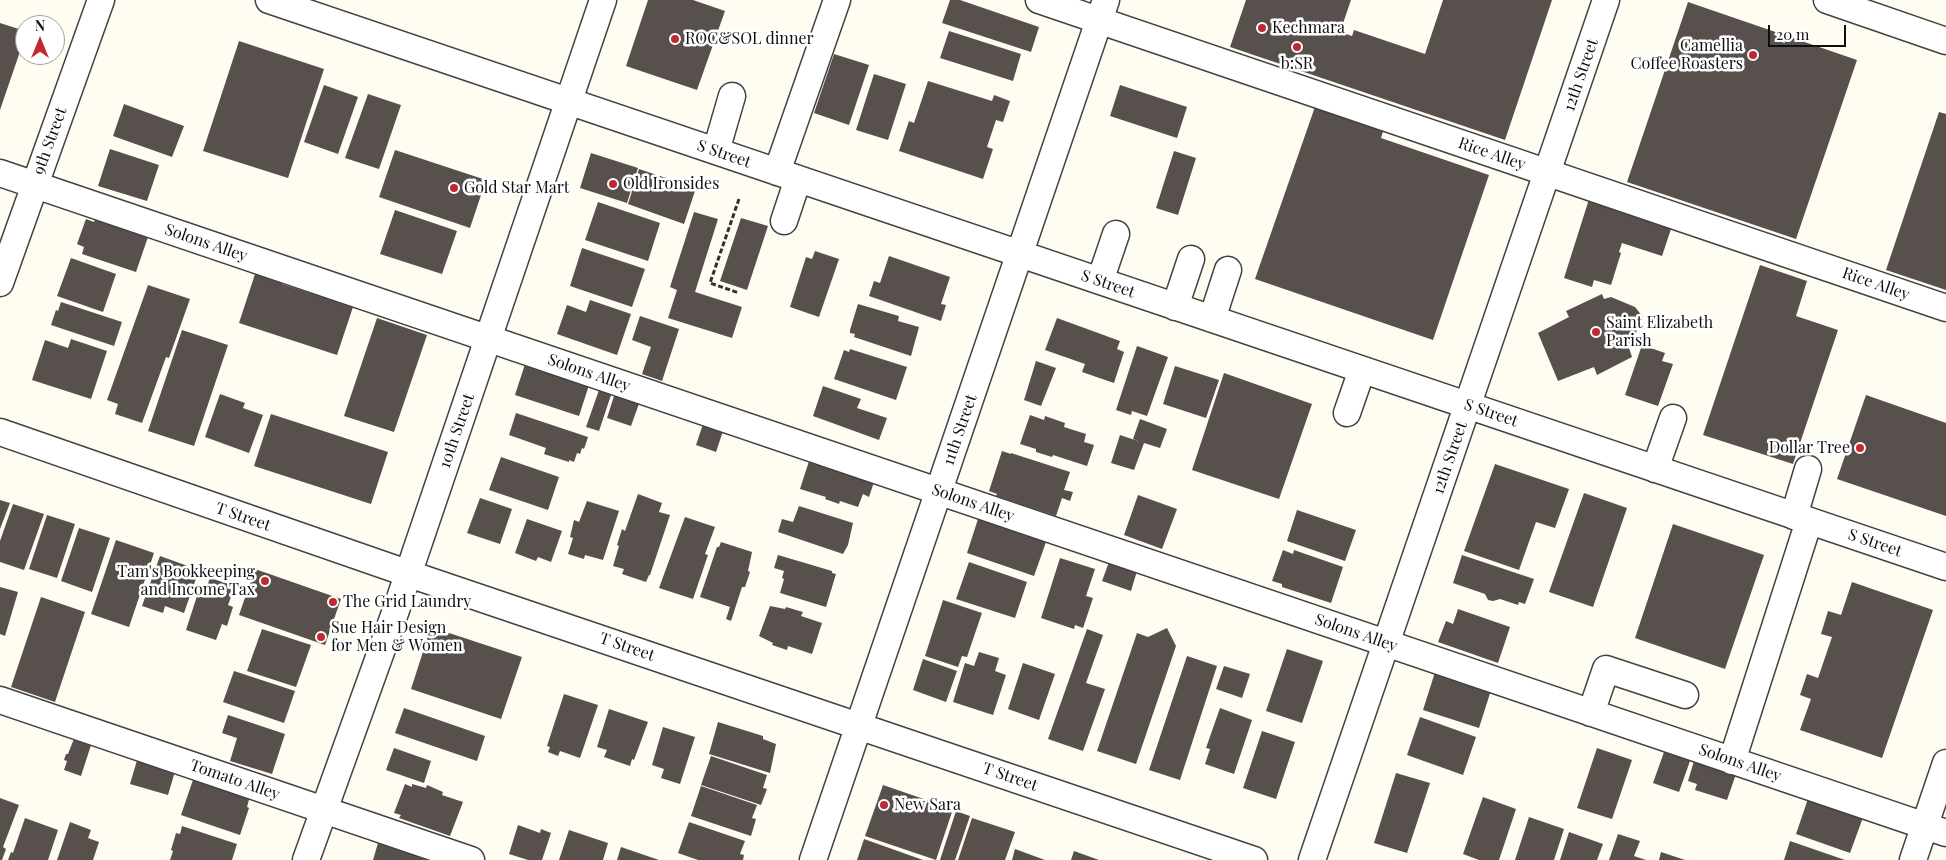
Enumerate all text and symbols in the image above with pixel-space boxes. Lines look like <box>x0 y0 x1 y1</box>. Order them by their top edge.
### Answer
north arrow <box>15 15 65 65</box>
scale bar <box>1771 15 1848 47</box>
text: N <box>35 16 45 35</box>
place label: Kechmara <box>1272 18 1345 38</box>
marker: Kechmara <box>1256 22 1268 34</box>
text: 20 m <box>1776 24 1809 44</box>
place label: ROC&SOL dinner <box>685 29 814 49</box>
marker: ROC&SOL dinner <box>669 33 681 45</box>
street label: 12th Street <box>1560 36 1602 114</box>
place label: Camellia Coffee Roasters <box>1631 36 1743 74</box>
marker: b:SR <box>1291 41 1303 53</box>
marker: Camellia Coffee Roasters <box>1747 49 1759 61</box>
place label: b:SR <box>1281 54 1313 74</box>
street label: 9th Street <box>29 105 71 177</box>
street label: Rice Alley <box>1456 134 1528 174</box>
street label: S Street <box>695 136 753 172</box>
place label: Old Ironsides <box>623 174 719 194</box>
place label: Gold Star Mart <box>464 178 570 198</box>
marker: Old Ironsides <box>607 178 619 190</box>
marker: Gold Star Mart <box>448 182 460 194</box>
street label: Solons Alley <box>162 220 250 266</box>
street label: Rice Alley <box>1840 264 1912 304</box>
street label: S Street <box>1079 266 1137 302</box>
place label: Saint Elizabeth Parish <box>1606 313 1713 351</box>
marker: Saint Elizabeth Parish <box>1590 326 1602 338</box>
street label: Solons Alley <box>545 350 633 396</box>
street label: 10th Street <box>435 391 479 471</box>
street label: 11th Street <box>939 392 981 468</box>
street label: S Street <box>1462 395 1520 431</box>
street label: 12th Street <box>1429 419 1471 497</box>
place label: Dollar Tree <box>1769 438 1850 458</box>
marker: Dollar Tree <box>1854 442 1866 454</box>
street label: Solons Alley <box>929 480 1017 526</box>
street label: T Street <box>213 499 273 535</box>
street label: S Street <box>1846 525 1904 561</box>
place label: Tam's Bookkeeping and Income Tax <box>117 562 255 600</box>
marker: Tam's Bookkeeping and Income Tax <box>259 575 271 587</box>
place label: The Grid Laundry <box>343 592 471 612</box>
marker: The Grid Laundry <box>327 596 339 608</box>
street label: Solons Alley <box>1312 610 1400 656</box>
place label: Sue Hair Design for Men & Women <box>331 618 463 656</box>
street label: T Street <box>597 629 657 665</box>
marker: Sue Hair Design for Men & Women <box>315 631 327 643</box>
street label: Solons Alley <box>1696 740 1784 786</box>
street label: Tomato Alley <box>188 756 282 804</box>
street label: T Street <box>980 759 1040 795</box>
place label: New Sara <box>894 795 961 815</box>
marker: New Sara <box>878 799 890 811</box>

